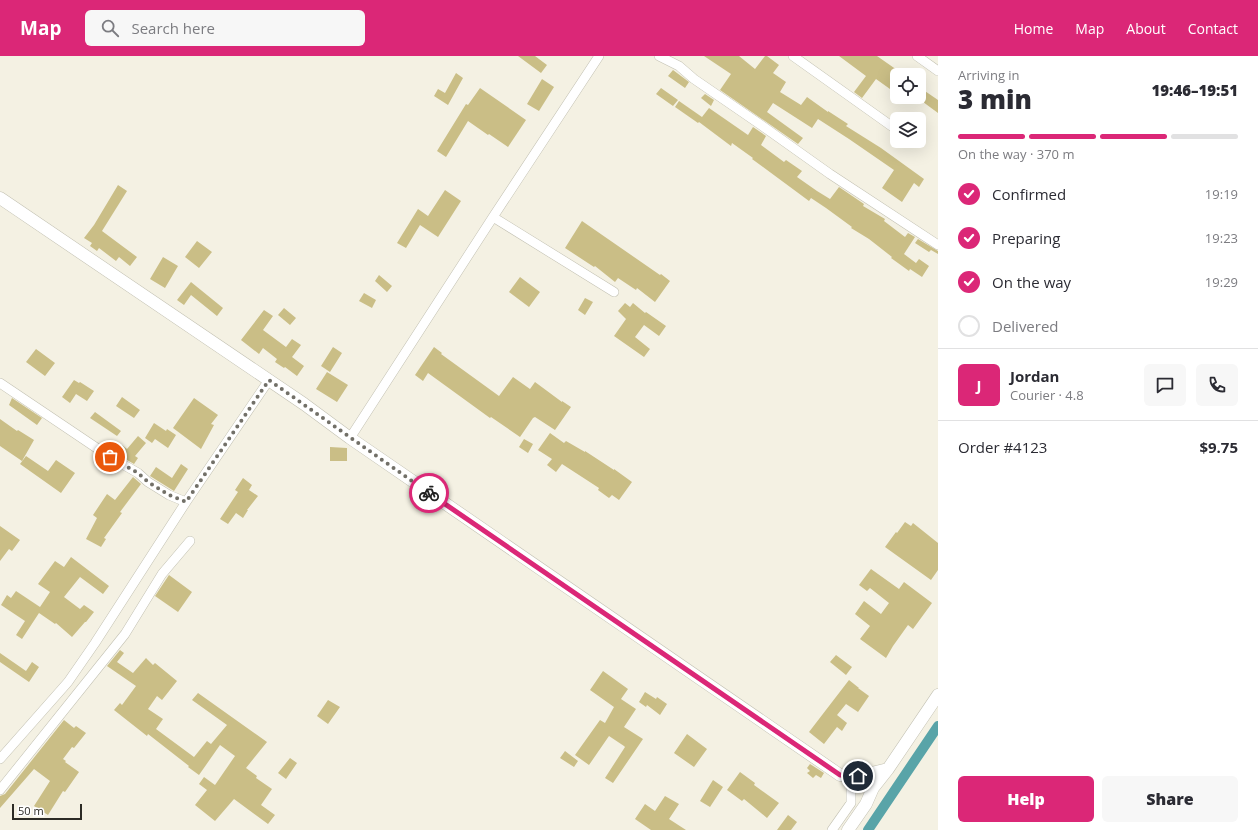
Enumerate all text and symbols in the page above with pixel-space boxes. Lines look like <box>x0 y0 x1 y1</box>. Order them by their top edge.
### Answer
search box <box>85 10 365 46</box>
text: Map <box>20 15 61 41</box>
icon: search <box>99 17 121 39</box>
text: Search here <box>131 18 215 38</box>
text: Home <box>1014 19 1053 38</box>
text: Map <box>1075 19 1104 38</box>
text: About <box>1126 19 1166 38</box>
text: Contact <box>1188 19 1238 38</box>
text: Arriving in <box>958 66 1020 84</box>
map controls <box>890 68 926 148</box>
button: locate <box>890 68 926 104</box>
text: 19:46–19:51 <box>1152 80 1238 100</box>
text: 3 min <box>958 81 1032 117</box>
button: layers <box>890 112 926 148</box>
text: On the way · 370 m <box>958 145 1074 163</box>
icon: check <box>958 183 980 205</box>
text: Confirmed <box>992 184 1066 204</box>
text: 19:19 <box>1205 185 1238 203</box>
icon: check <box>958 227 980 249</box>
text: Preparing <box>992 228 1060 248</box>
text: 19:23 <box>1205 229 1238 247</box>
icon: check <box>958 271 980 293</box>
text: On the way <box>992 272 1071 292</box>
text: 19:29 <box>1205 273 1238 291</box>
text: Delivered <box>992 316 1059 336</box>
button: chat <box>1144 364 1186 406</box>
button: phone <box>1196 364 1238 406</box>
text: Jordan <box>1010 366 1059 386</box>
text: J <box>977 375 981 395</box>
text: Courier · 4.8 <box>1010 386 1084 404</box>
text: Order #4123 <box>958 437 1047 457</box>
text: $9.75 <box>1199 437 1238 457</box>
pin <box>93 440 127 474</box>
icon: bag <box>99 446 121 468</box>
courier <box>409 473 449 513</box>
icon: bike <box>418 482 440 504</box>
pin <box>841 759 875 793</box>
icon: home <box>847 765 869 787</box>
button: Help <box>958 776 1094 822</box>
button: Share <box>1102 776 1238 822</box>
scale bar <box>12 802 82 821</box>
text: 50 m <box>18 803 44 818</box>

